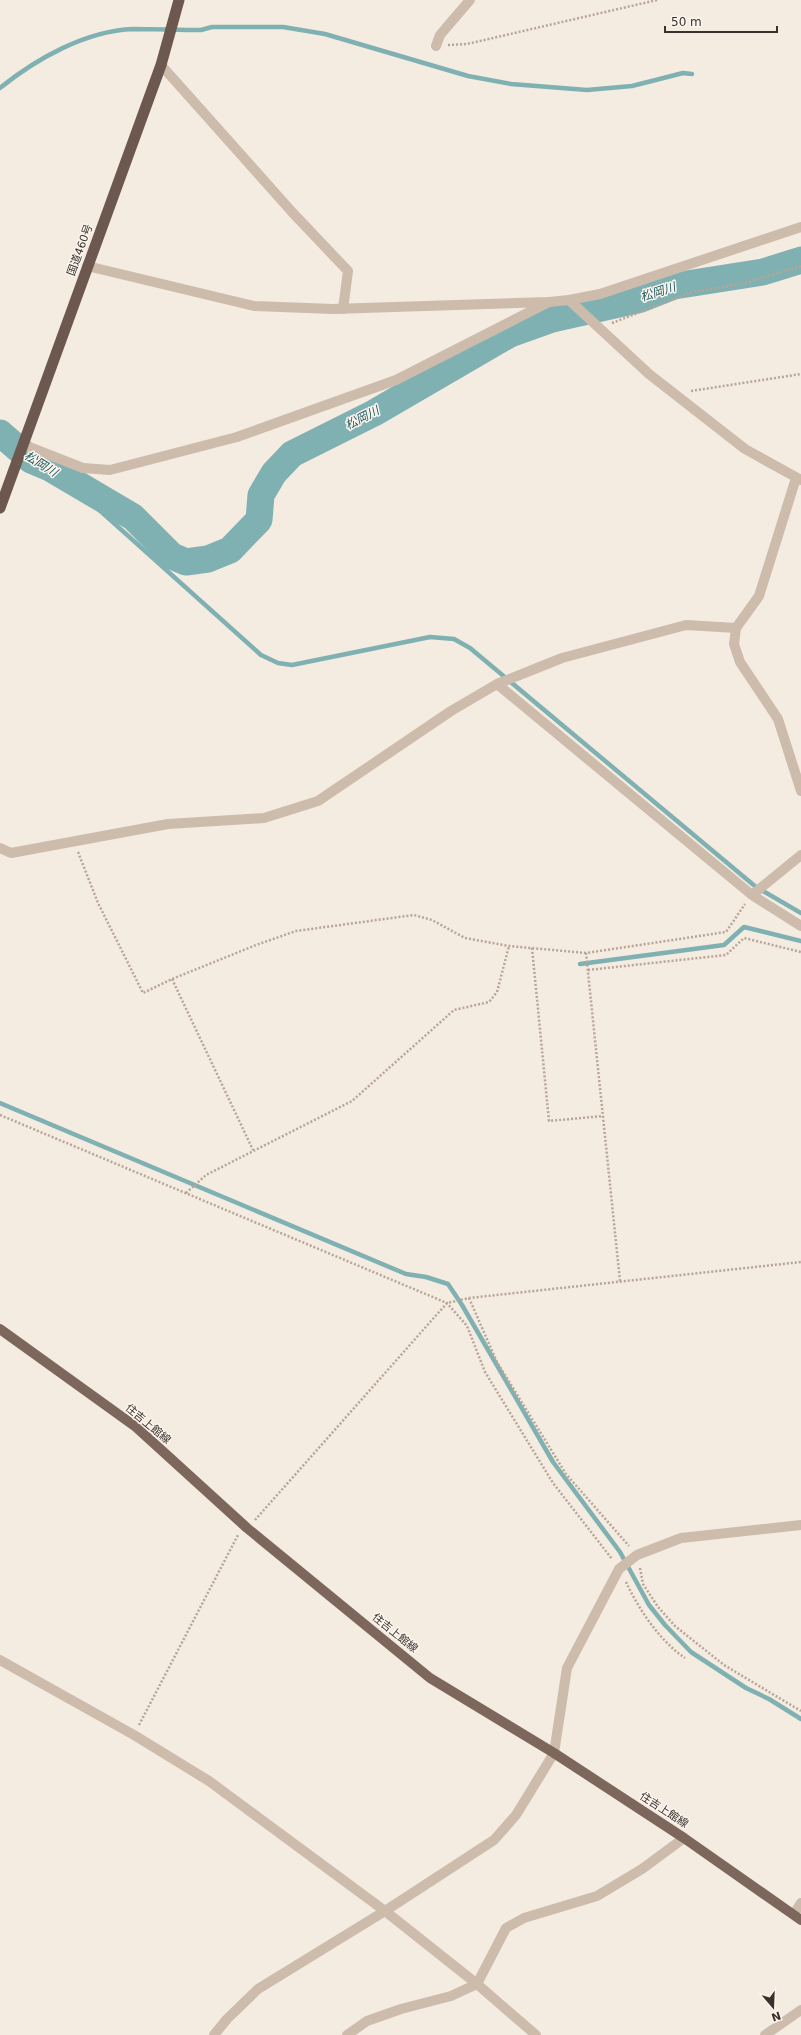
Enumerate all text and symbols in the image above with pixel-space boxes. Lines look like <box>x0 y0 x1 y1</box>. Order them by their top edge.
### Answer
scale bar <box>665 8 777 34</box>
text: 50 m <box>671 15 702 29</box>
street label: 国道460号 <box>65 222 95 278</box>
water label: 松岡川 <box>639 279 679 304</box>
water label: 松岡川 <box>343 403 383 432</box>
water label: 松岡川 <box>22 449 62 481</box>
street label: 住吉上館線 <box>123 1401 173 1447</box>
street label: 住吉上館線 <box>370 1611 420 1655</box>
street label: 住吉上館線 <box>637 1790 691 1830</box>
north arrow <box>753 1987 793 2027</box>
text: N <box>770 2008 783 2024</box>

